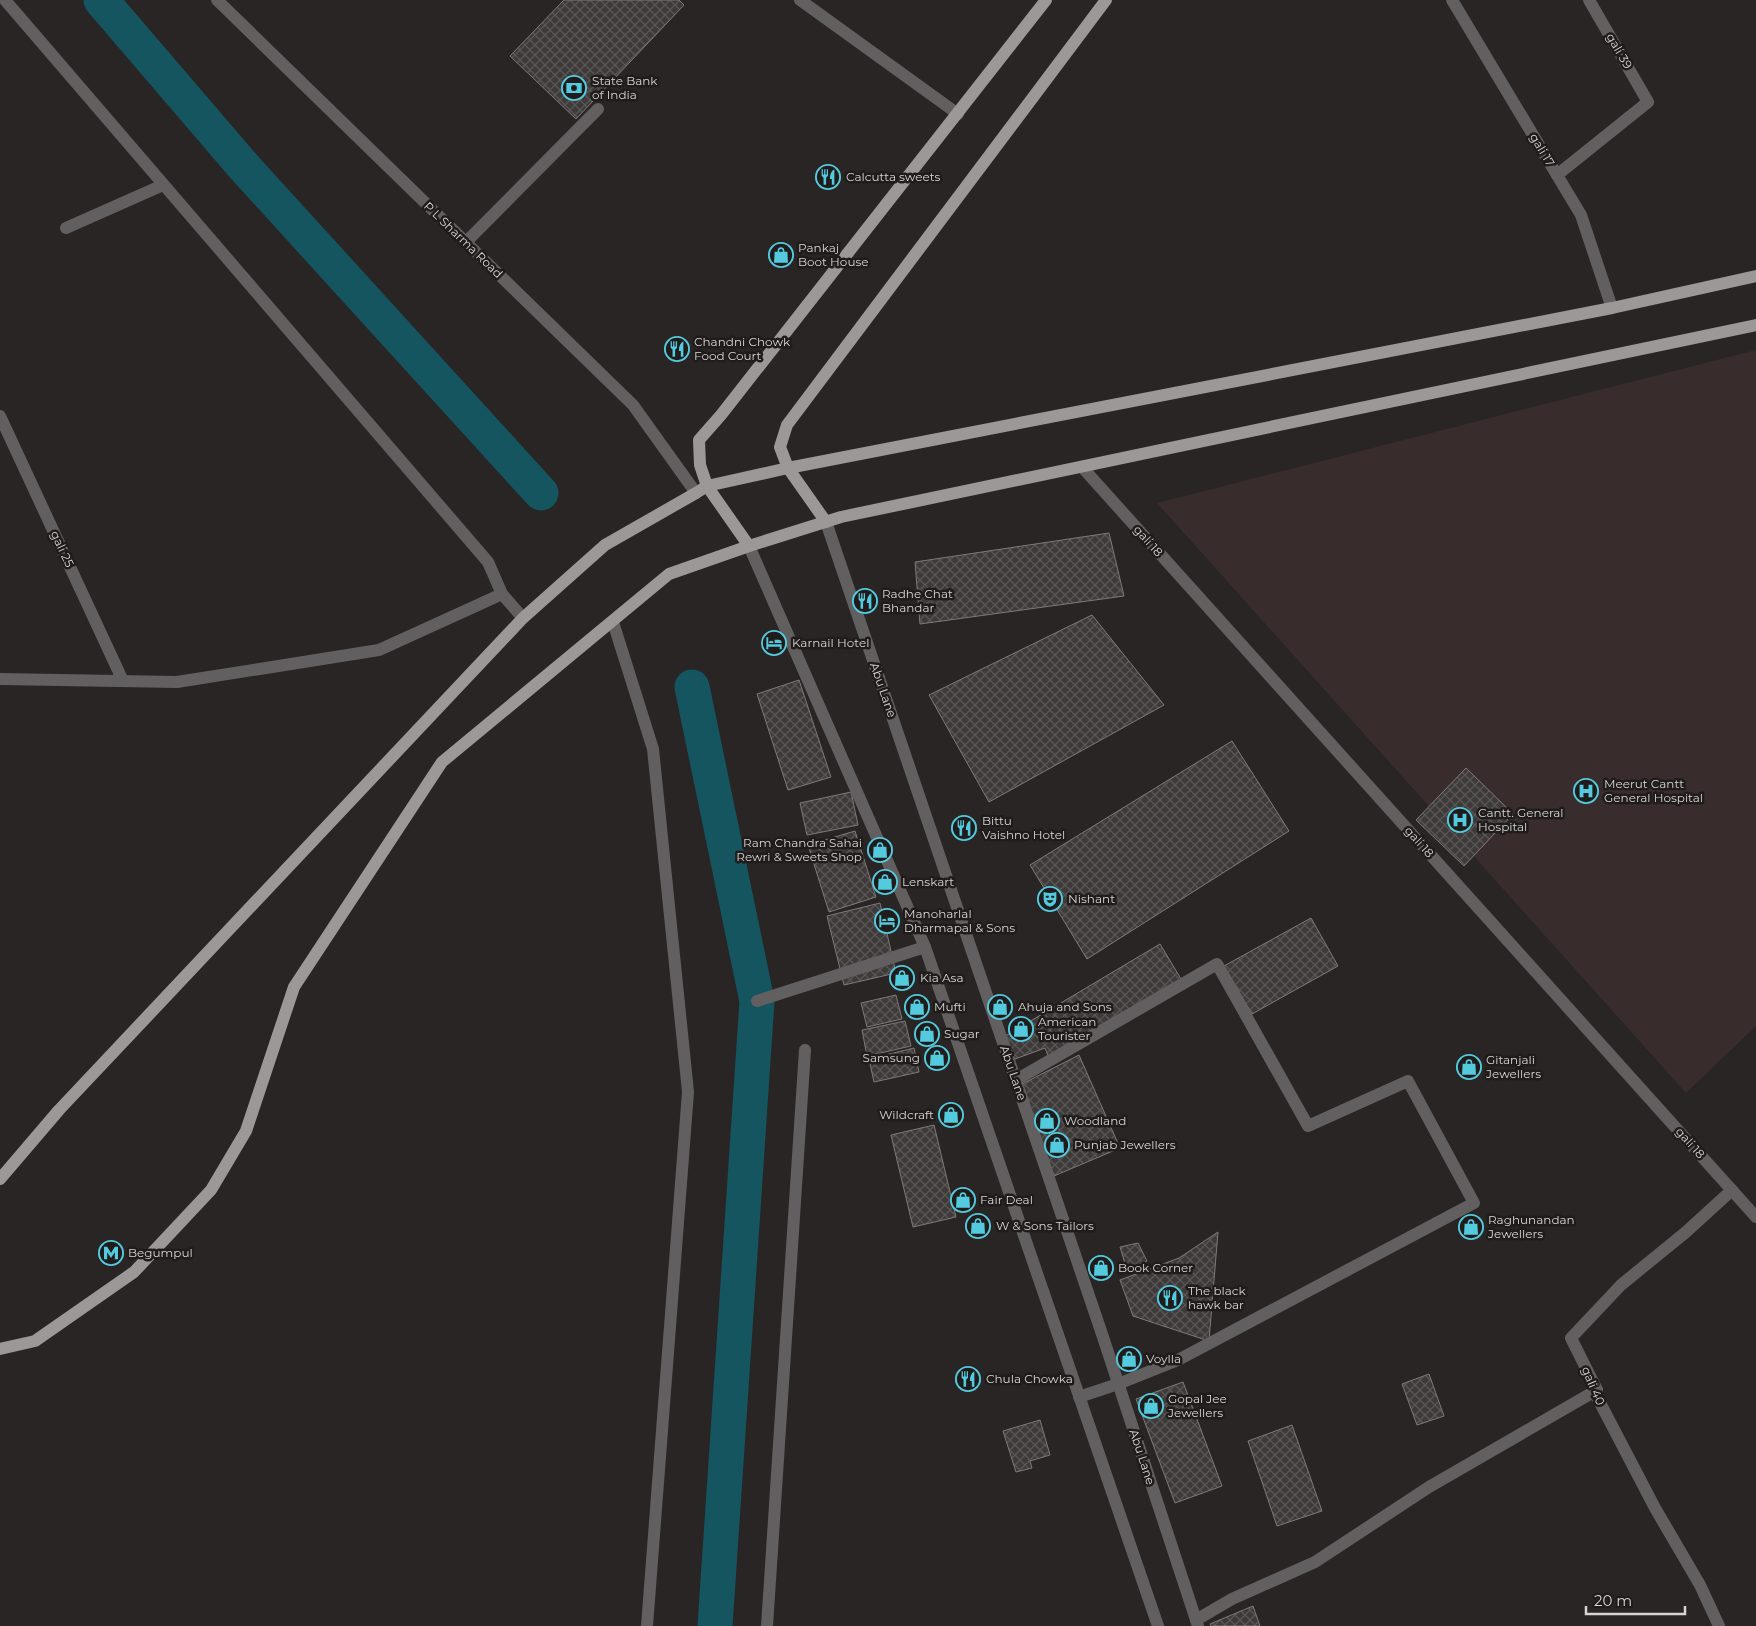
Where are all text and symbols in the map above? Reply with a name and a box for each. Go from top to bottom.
street label: gali 39 [1603,30,1636,71]
place label: State Bank of India [592,73,658,102]
bank icon: State Bank of India [561,75,587,101]
street label: gali 17 [1527,130,1558,169]
restaurant icon: Calcutta sweets [815,164,841,190]
place label: Calcutta sweets [846,169,941,184]
street label: P L Sharma Road [421,198,506,281]
place label: Pankaj Boot House [798,240,869,269]
shop icon: Pankaj Boot House [768,242,794,268]
place label: Chandni Chowk Food Court [694,334,791,363]
restaurant icon: Chandni Chowk Food Court [664,336,690,362]
street label: gali 18 [1130,522,1167,560]
street label: gali 25 [48,528,77,570]
place label: Radhe Chat Bhandar [882,586,953,615]
restaurant icon: Radhe Chat Bhandar [852,588,878,614]
hotel icon: Karnail Hotel [761,630,787,656]
place label: Karnail Hotel [792,635,869,650]
street label: Abu Lane [867,660,900,719]
place label: Meerut Cantt General Hospital [1604,776,1703,805]
hospital icon: Meerut Cantt General Hospital [1573,778,1599,804]
place label: Cantt. General Hospital [1478,805,1564,834]
hospital icon: Cantt. General Hospital [1447,807,1473,833]
place label: Bittu Vaishno Hotel [982,813,1065,842]
restaurant icon: Bittu Vaishno Hotel [951,815,977,841]
street label: gali 18 [1401,823,1438,861]
place label: Ram Chandra Sahai Rewri & Sweets Shop [736,835,862,864]
shop icon: Ram Chandra Sahai Rewri & Sweets Shop [867,837,893,863]
shop icon: Lenskart [872,869,898,895]
place label: Lenskart [902,874,954,889]
theatre icon: Nishant [1037,886,1063,912]
place label: Nishant [1068,891,1115,906]
place label: Manoharlal Dharmapal & Sons [904,906,1015,935]
hotel icon: Manoharlal Dharmapal & Sons [874,908,900,934]
shop icon: Kia Asa [889,965,915,991]
place label: Kia Asa [920,970,963,985]
shop icon: Mufti [904,994,930,1020]
shop icon: Ahuja and Sons [987,994,1013,1020]
place label: Mufti [934,999,966,1014]
place label: Ahuja and Sons [1018,999,1112,1014]
place label: American Tourister [1038,1014,1096,1043]
shop icon: American Tourister [1008,1016,1034,1042]
shop icon: Sugar [914,1021,940,1047]
place label: Sugar [944,1026,980,1041]
street label: Abu Lane [997,1043,1030,1102]
shop icon: Samsung [924,1045,950,1071]
place label: Samsung [863,1050,920,1065]
place label: Gitanjali Jewellers [1485,1052,1541,1081]
shop icon: Gitanjali Jewellers [1456,1054,1482,1080]
shop icon: Wildcraft [938,1102,964,1128]
place label: Wildcraft [879,1107,934,1122]
shop icon: Woodland [1034,1108,1060,1134]
place label: Woodland [1064,1113,1126,1128]
street label: gali 18 [1672,1124,1709,1162]
shop icon: Punjab Jewellers [1044,1132,1070,1158]
place label: Punjab Jewellers [1074,1137,1176,1152]
shop icon: Fair Deal [950,1187,976,1213]
place label: Fair Deal [980,1192,1033,1207]
place label: Raghunandan Jewellers [1487,1212,1575,1241]
shop icon: W & Sons Tailors [965,1213,991,1239]
shop icon: Raghunandan Jewellers [1458,1214,1484,1240]
place label: W & Sons Tailors [996,1218,1094,1233]
metro station icon: Begumpul [98,1240,124,1266]
place label: Begumpul [128,1245,193,1260]
shop icon: Book Corner [1088,1255,1114,1281]
place label: Book Corner [1118,1260,1193,1275]
place label: The black hawk bar [1188,1283,1246,1312]
restaurant icon: The black hawk bar [1157,1285,1183,1311]
shop icon: Voylla [1116,1346,1142,1372]
place label: Voylla [1146,1351,1181,1366]
street label: gali 40 [1579,1364,1608,1408]
restaurant icon: Chula Chowka [955,1366,981,1392]
place label: Chula Chowka [986,1371,1073,1386]
place label: Gopal Jee Jewellers [1167,1391,1227,1420]
shop icon: Gopal Jee Jewellers [1138,1393,1164,1419]
street label: Abu Lane [1126,1427,1158,1486]
scale bar [1586,1584,1685,1616]
text: 20 m [1594,1591,1632,1610]

